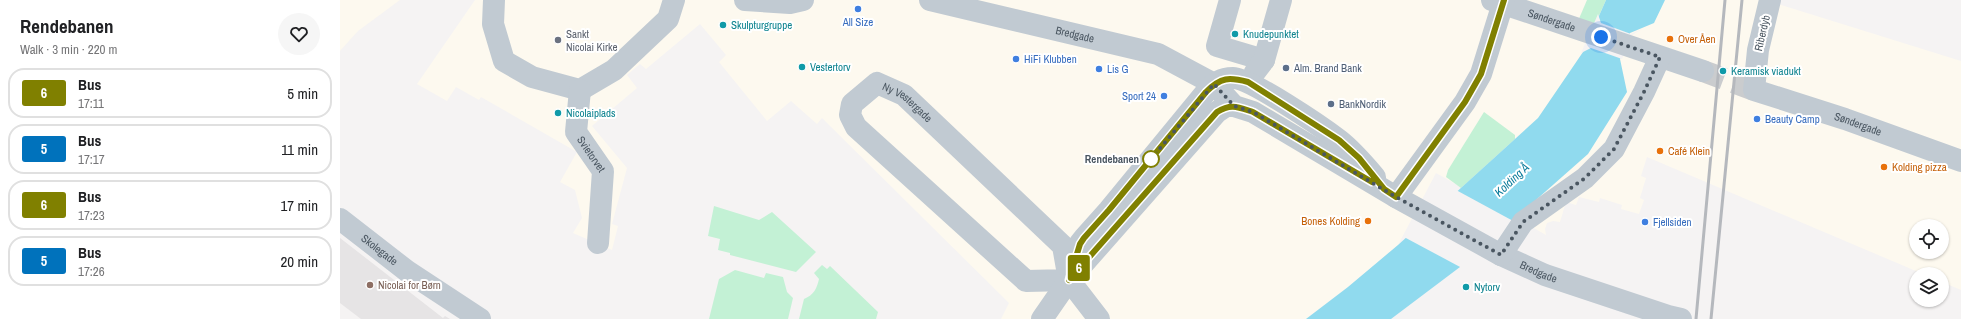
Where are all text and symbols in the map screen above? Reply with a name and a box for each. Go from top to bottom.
marker: All Size [853,4,863,14]
street label: Søndergade [1526,6,1577,35]
text: Rendebanen [20,13,114,39]
button: heart [278,13,320,55]
street label: Riberdyb [1751,14,1773,52]
place label: All Size [842,15,873,29]
place label: Skulpturgruppe [731,18,792,32]
marker: Skulpturgruppe [718,20,728,30]
street label: Bredgade [1054,23,1096,46]
place label: Sankt Nicolai Kirke [566,27,618,54]
place label: Knudepunktet [1243,27,1299,41]
your location [1591,27,1611,47]
marker: Knudepunktet [1230,29,1240,39]
place label: Over Åen [1678,32,1716,46]
marker: Over Åen [1665,34,1675,44]
marker: Sankt Nicolai Kirke [553,35,563,45]
text: Walk · 3 min · 220 m [20,41,117,58]
place label: HiFi Klubben [1024,52,1077,66]
marker: HiFi Klubben [1011,54,1021,64]
place label: Vestertorv [810,60,851,74]
place label: Alm. Brand Bank [1293,61,1362,75]
marker: Vestertorv [797,62,807,72]
place label: Lis G [1107,62,1129,76]
marker: Alm. Brand Bank [1281,63,1291,73]
marker: Lis G [1094,64,1104,74]
place label: Keramisk viadukt [1731,64,1801,78]
marker: Keramisk viadukt [1718,66,1728,76]
text: Bus [78,74,101,95]
street label: Ny Vestergade [880,79,935,125]
text: 5 min [287,83,318,104]
text: 6 [41,84,47,102]
place label: Sport 24 [1122,89,1156,103]
marker: Sport 24 [1159,91,1169,101]
text: 17:11 [78,95,104,112]
place label: BankNordik [1339,97,1387,111]
marker: BankNordik [1326,99,1336,109]
place label: Nicolaiplads [566,106,616,120]
marker: Nicolaiplads [553,108,563,118]
street label: Søndergade [1833,109,1884,139]
place label: Beauty Camp [1765,112,1820,126]
marker: Beauty Camp [1752,114,1762,124]
text: Bus [78,130,101,151]
street label: Svietorvet [574,133,609,175]
text: 11 min [281,139,318,160]
text: 5 [41,140,47,158]
place label: Café Klein [1668,144,1710,158]
marker: Café Klein [1655,146,1665,156]
marker: Rendebanen [1142,150,1160,168]
text: 17:17 [78,151,105,168]
place label: Rendebanen [1085,152,1139,166]
water label: Kolding Å [1491,160,1533,200]
place label: Kolding pizza [1892,160,1947,174]
marker: Kolding pizza [1879,162,1889,172]
text: Bus [78,186,101,207]
text: 17 min [280,195,318,216]
text: 6 [41,196,47,214]
text: 17:23 [78,207,105,224]
place label: Bones Kolding [1301,214,1360,228]
place label: Fjellsiden [1653,215,1692,229]
marker: Bones Kolding [1363,216,1373,226]
marker: Fjellsiden [1640,217,1650,227]
map controls [1909,219,1949,307]
button: locate [1909,219,1949,259]
street label: Skolegade [358,231,401,268]
text: Bus [78,242,101,263]
text: 20 min [280,251,318,272]
text: 5 [41,252,47,270]
line badge: 6 [1066,255,1092,281]
street label: Bredgade [1518,258,1559,286]
text: 6 [1076,259,1082,277]
text: 17:26 [78,263,105,280]
button: layers [1909,267,1949,307]
place label: Nicolai for Børn [378,278,441,292]
marker: Nicolai for Børn [365,280,375,290]
place label: Nytorv [1474,280,1501,294]
marker: Nytorv [1461,282,1471,292]

